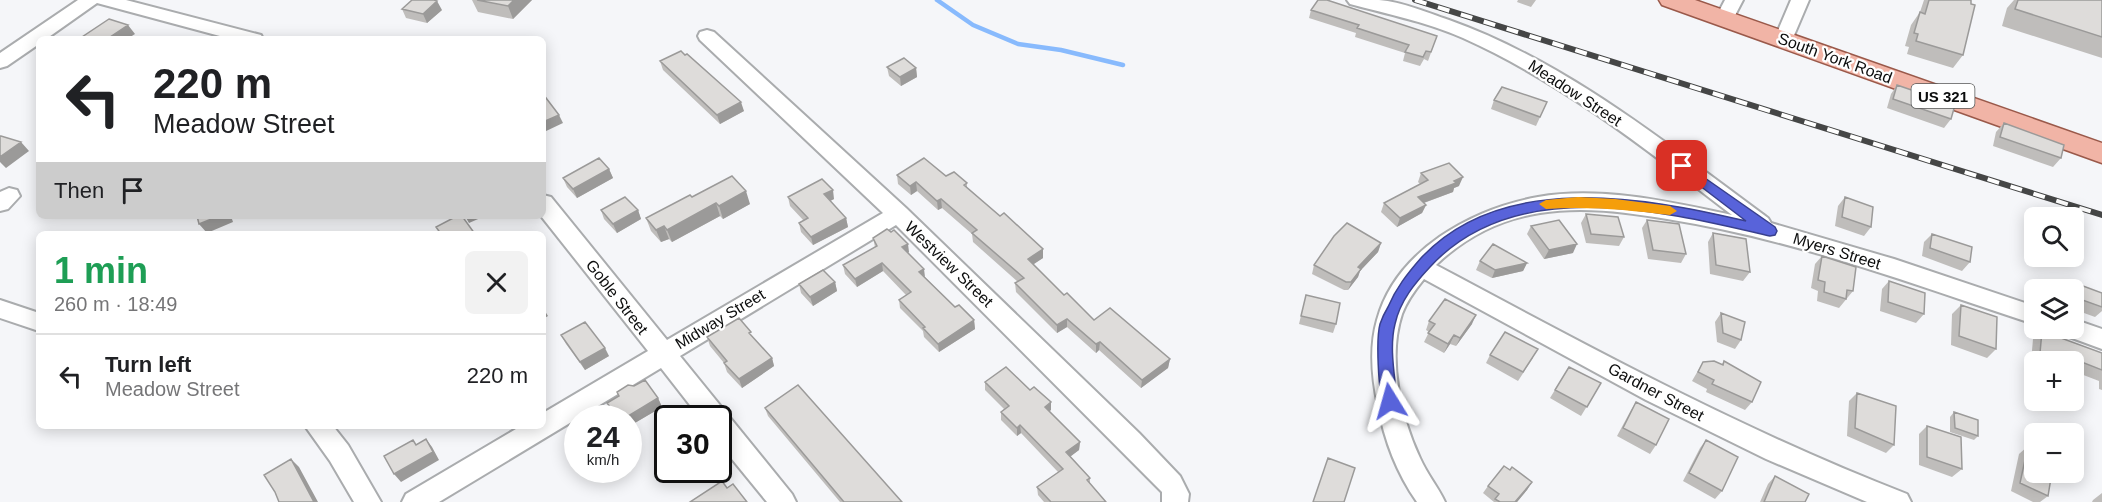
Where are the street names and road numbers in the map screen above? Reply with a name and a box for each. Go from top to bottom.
street label: South York Road [1776,29,1894,87]
street label: Meadow Street [1525,57,1625,130]
road number: US 321 [1912,84,1974,108]
street label: Westview Street [902,218,997,311]
street label: Myers Street [1791,230,1883,273]
street label: Goble Street [583,256,652,338]
street label: Midway Street [672,285,768,352]
street label: Gardner Street [1605,360,1707,425]

